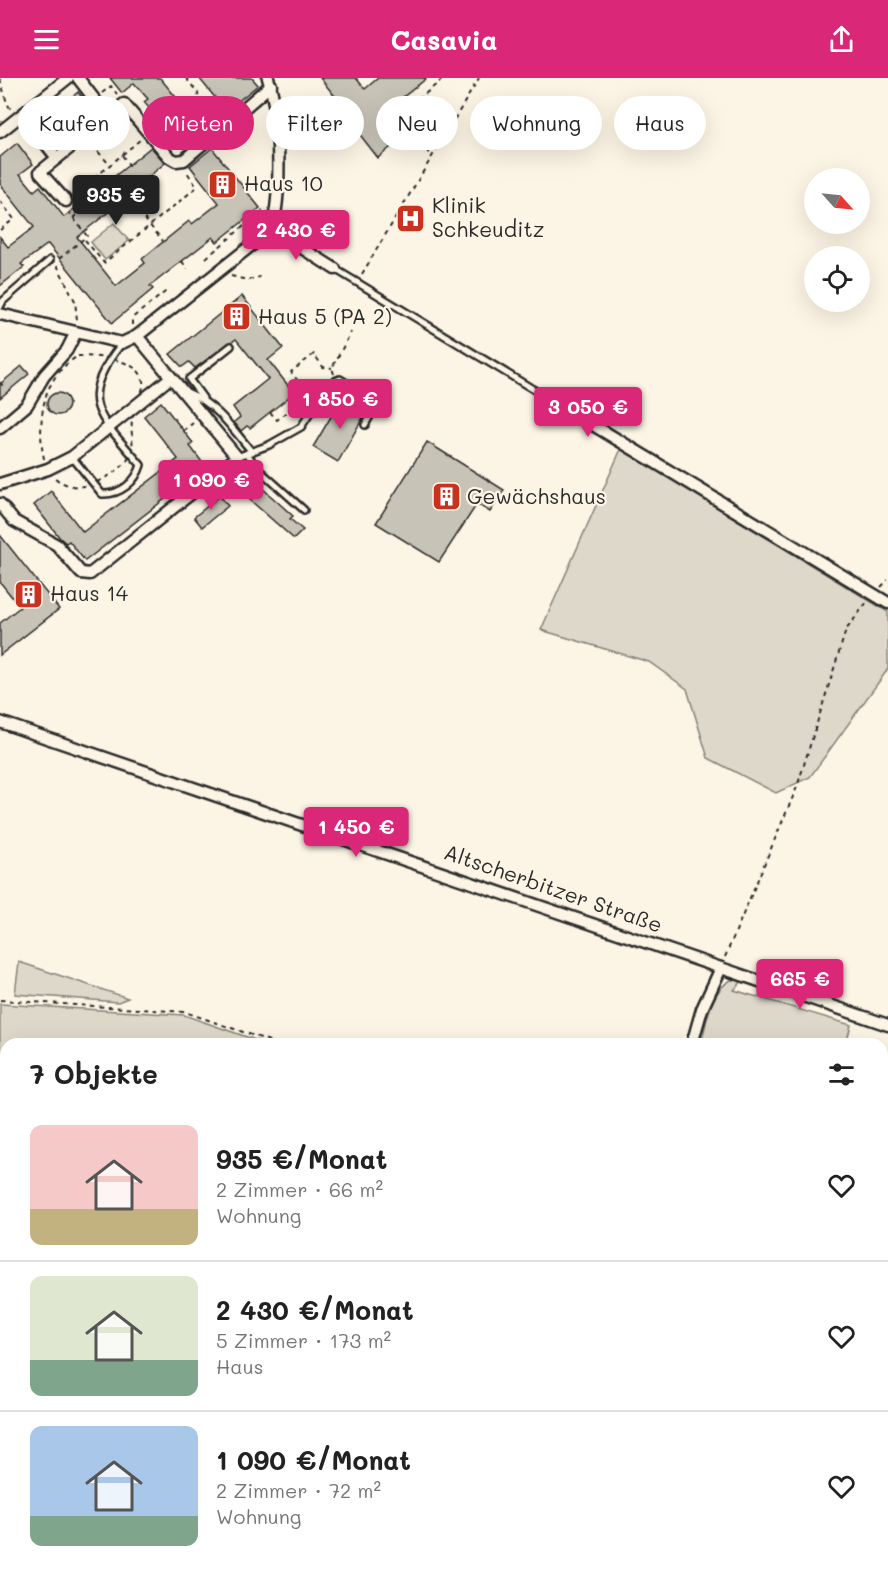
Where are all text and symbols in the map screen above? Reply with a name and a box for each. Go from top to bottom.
text: Casavia [390,22,498,57]
icon: menu [30,23,63,56]
icon: share [825,23,858,56]
chip: Kaufen [18,96,130,150]
chip: Mieten [142,96,254,150]
chip: Filter [266,96,364,150]
chip: Neu [376,96,458,150]
chip: Wohnung [470,96,602,150]
chip: Haus [614,96,706,150]
building icon: Haus 10 [207,168,239,200]
north arrow [804,168,870,234]
map controls [804,168,870,312]
place label: Haus 10 [244,169,323,196]
pin: 935 € [74,175,158,226]
text: 935 € [86,181,146,207]
place label: Klinik Schkeuditz [432,191,544,242]
hospital icon: Klinik Schkeuditz [395,202,427,234]
pin: 2 430 € [241,210,351,261]
text: 2 430 € [256,216,336,242]
button: locate [804,246,870,312]
building icon: Haus 5 (PA 2) [221,301,253,333]
place label: Haus 5 (PA 2) [258,302,392,329]
pin: 1 850 € [285,379,395,430]
text: 1 850 € [302,385,378,411]
pin: 3 050 € [533,387,643,438]
text: 3 050 € [548,393,628,419]
pin: 1 090 € [156,460,266,511]
text: 1 090 € [172,466,250,492]
building icon: Gewächshaus [430,481,462,513]
place label: Gewächshaus [467,482,606,509]
building icon: Haus 14 [13,578,45,610]
place label: Haus 14 [50,579,129,606]
pin: 1 450 € [301,807,411,858]
text: 1 450 € [318,813,394,839]
street label: Altscherbitzer Straße [441,838,666,938]
pin: 665 € [758,959,842,1010]
text: 665 € [770,965,830,991]
text: 7 Objekte [30,1057,158,1091]
icon: filters [825,1058,858,1091]
text: 935 €/Monat [216,1142,387,1176]
icon: home [78,1149,150,1221]
icon: heart [825,1169,858,1202]
text: 2 Zimmer · 66 m² [216,1176,383,1202]
text: Wohnung [216,1202,301,1228]
text: 2 430 €/Monat [216,1293,414,1327]
icon: home [78,1300,150,1372]
icon: heart [825,1320,858,1353]
text: 5 Zimmer · 173 m² [216,1327,391,1353]
text: Haus [216,1353,263,1379]
text: 1 090 €/Monat [216,1443,411,1477]
icon: home [78,1450,150,1522]
icon: heart [825,1470,858,1503]
text: 2 Zimmer · 72 m² [216,1477,381,1503]
text: Wohnung [216,1503,301,1529]

